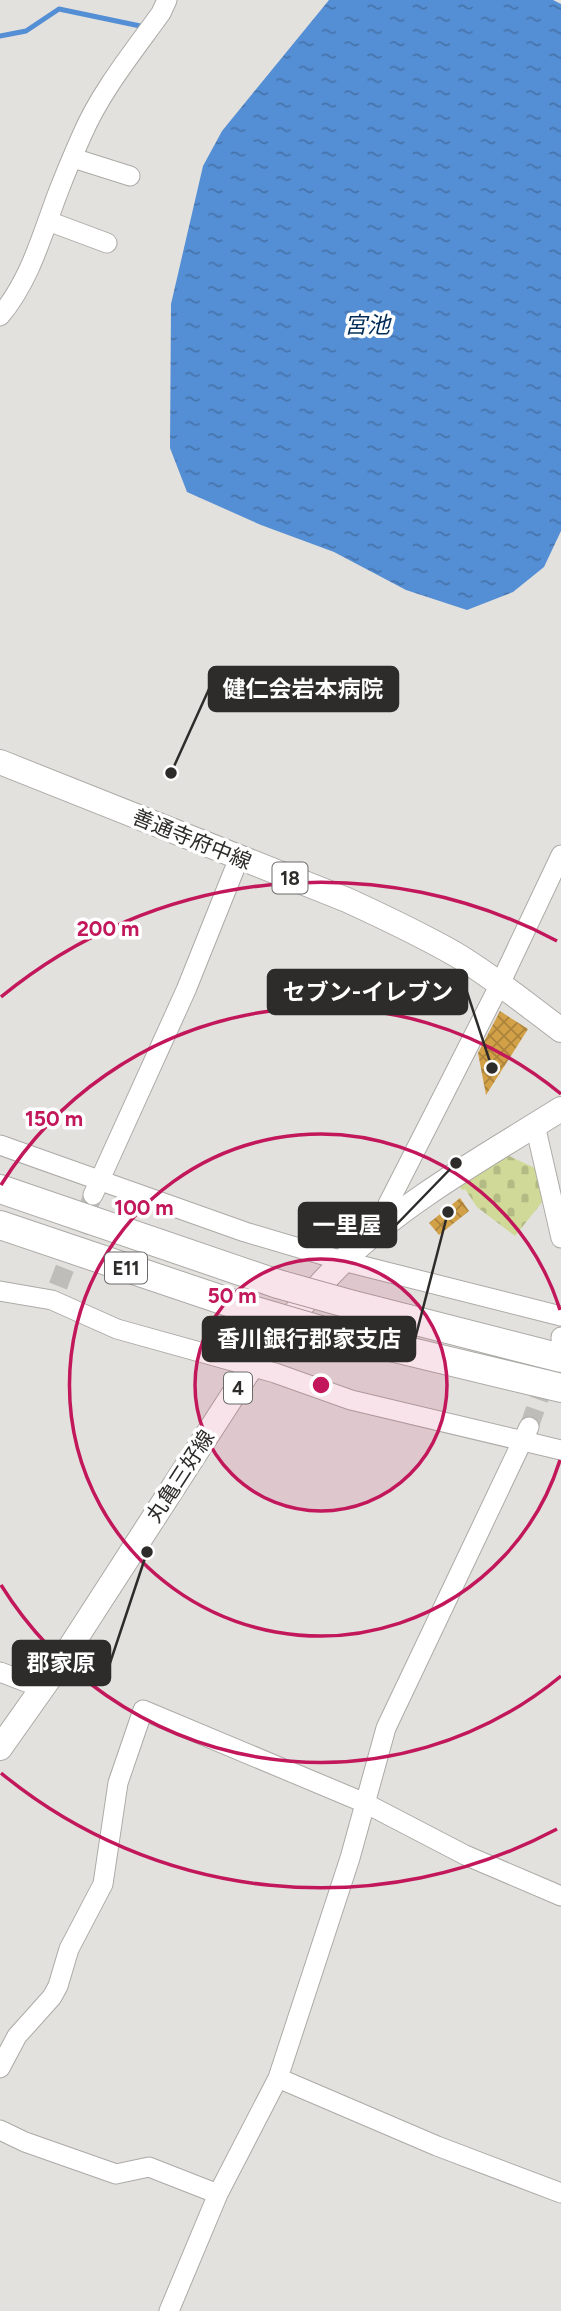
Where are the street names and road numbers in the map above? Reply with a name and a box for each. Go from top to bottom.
street label: 善通寺府中線 [129,804,255,874]
road number: 18 [272,862,308,894]
road number: E11 [105,1252,147,1284]
road number: 4 [224,1372,252,1404]
street label: 丸亀三好線 [141,1425,219,1527]

